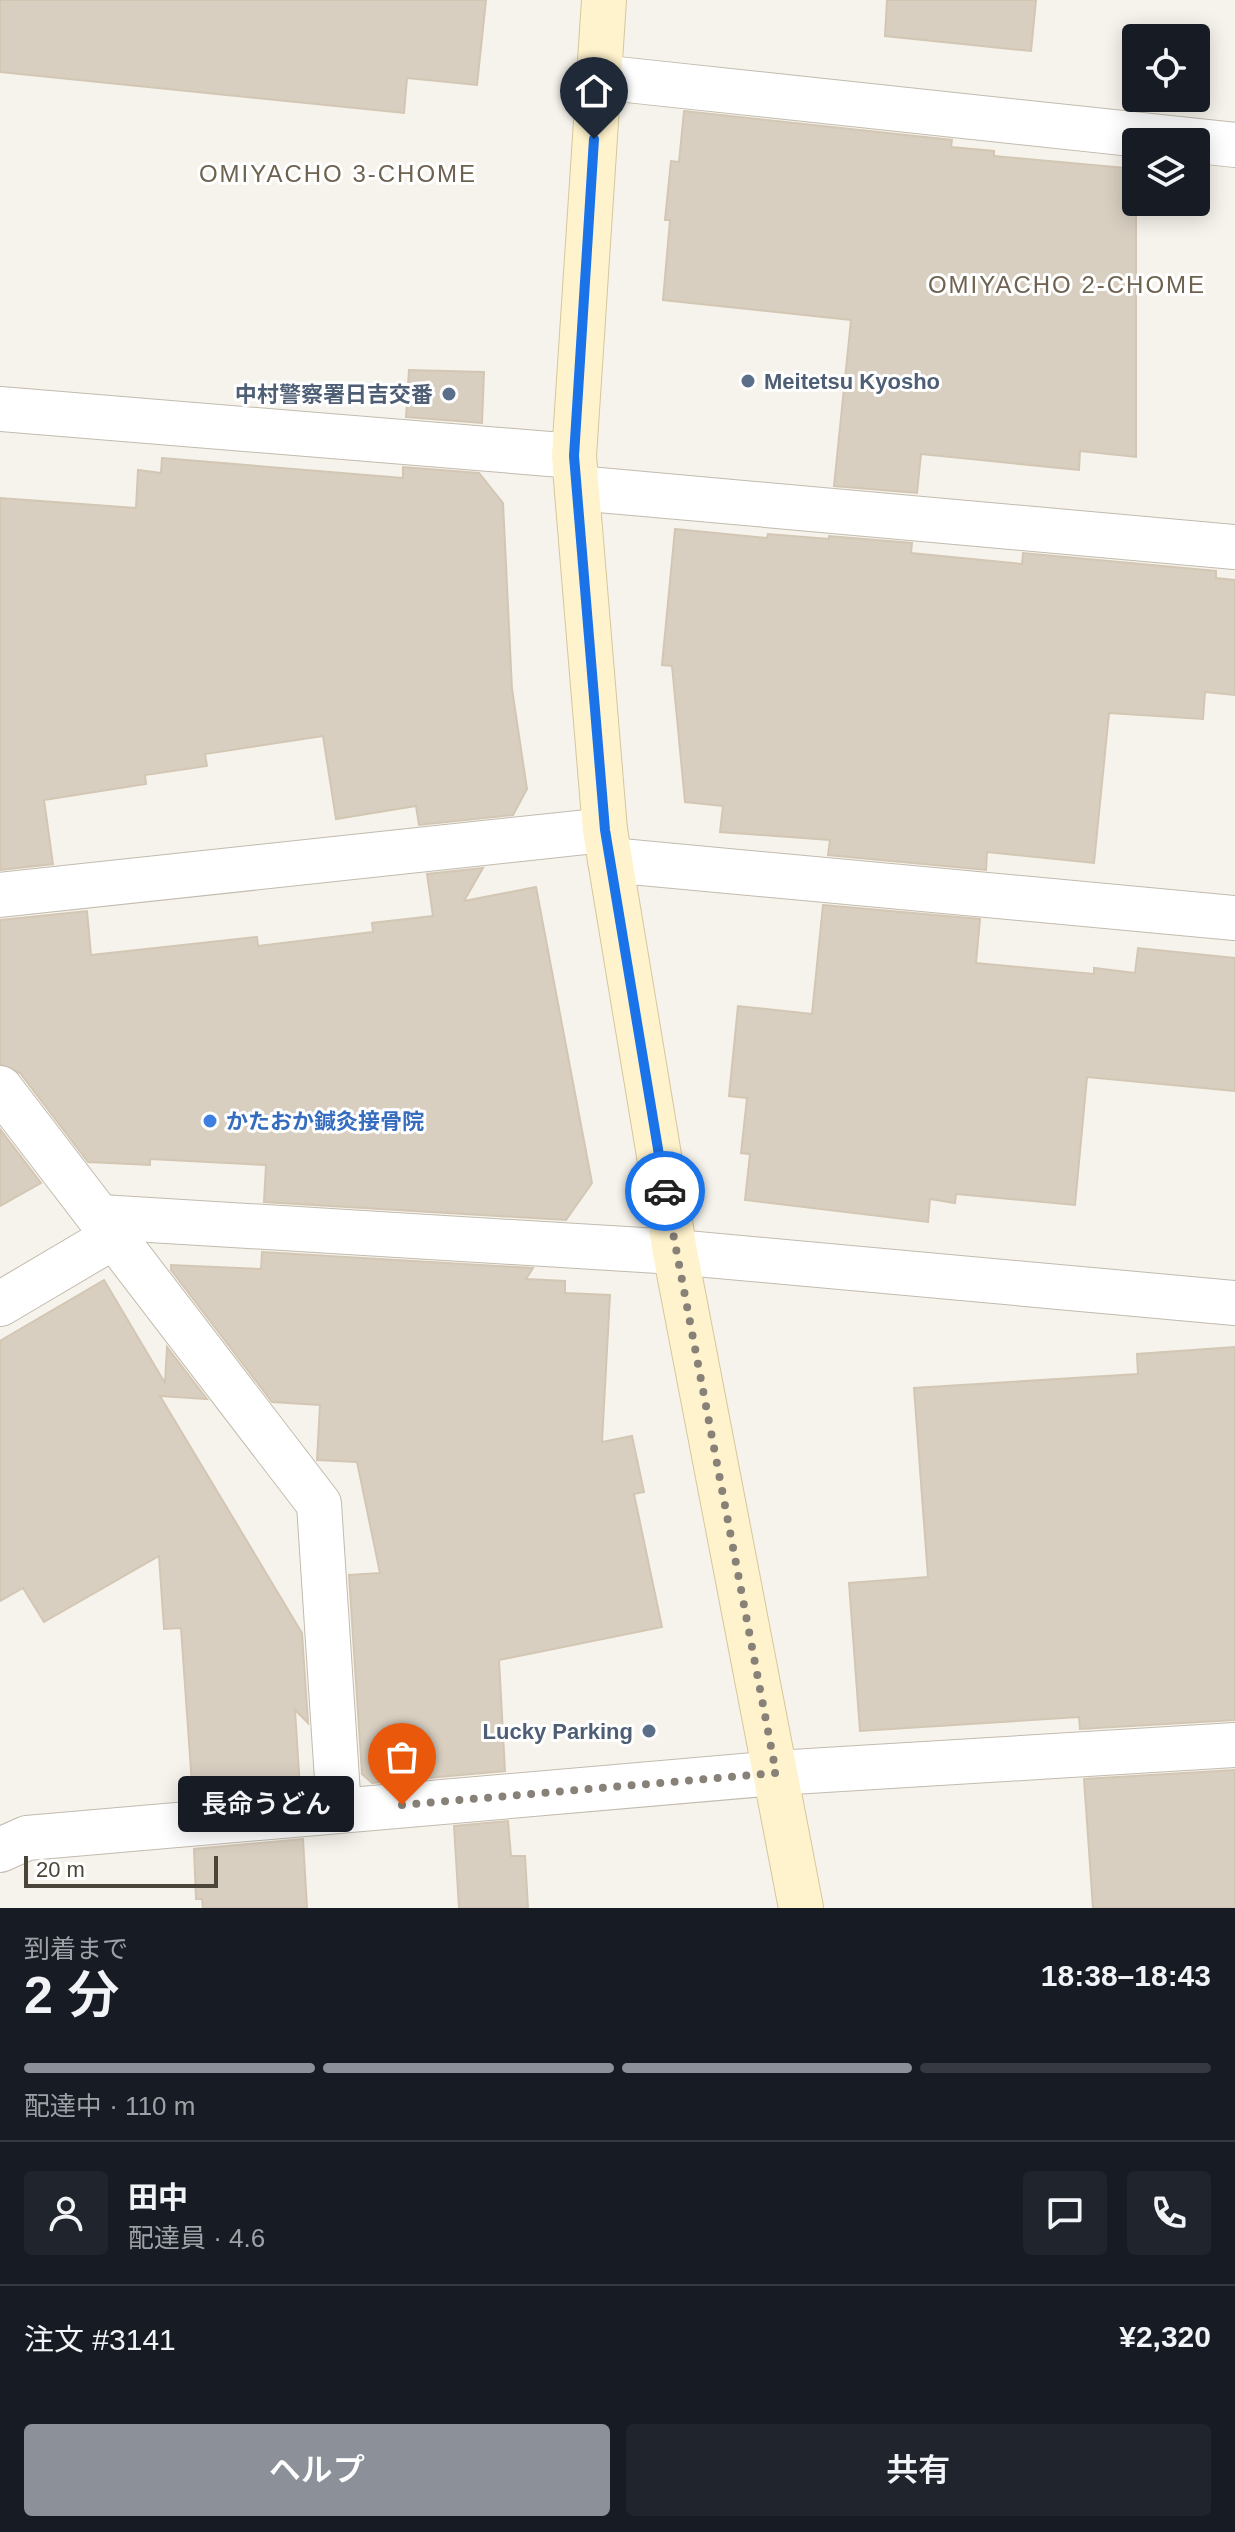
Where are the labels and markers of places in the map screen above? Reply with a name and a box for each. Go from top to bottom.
pin [560,57,628,139]
place label: Meitetsu Kyosho [764,369,940,394]
marker: Meitetsu Kyosho [739,372,757,390]
place label: 中村警察署日吉交番 [235,382,433,407]
marker: 中村警察署日吉交番 [440,385,458,403]
place label: かたおか鍼灸接骨院 [226,1109,424,1134]
marker: かたおか鍼灸接骨院 [201,1112,219,1130]
place label: Lucky Parking [483,1719,633,1744]
marker: Lucky Parking [640,1722,658,1740]
pin [368,1723,436,1805]
callout: 長命うどん [178,1777,354,1833]

